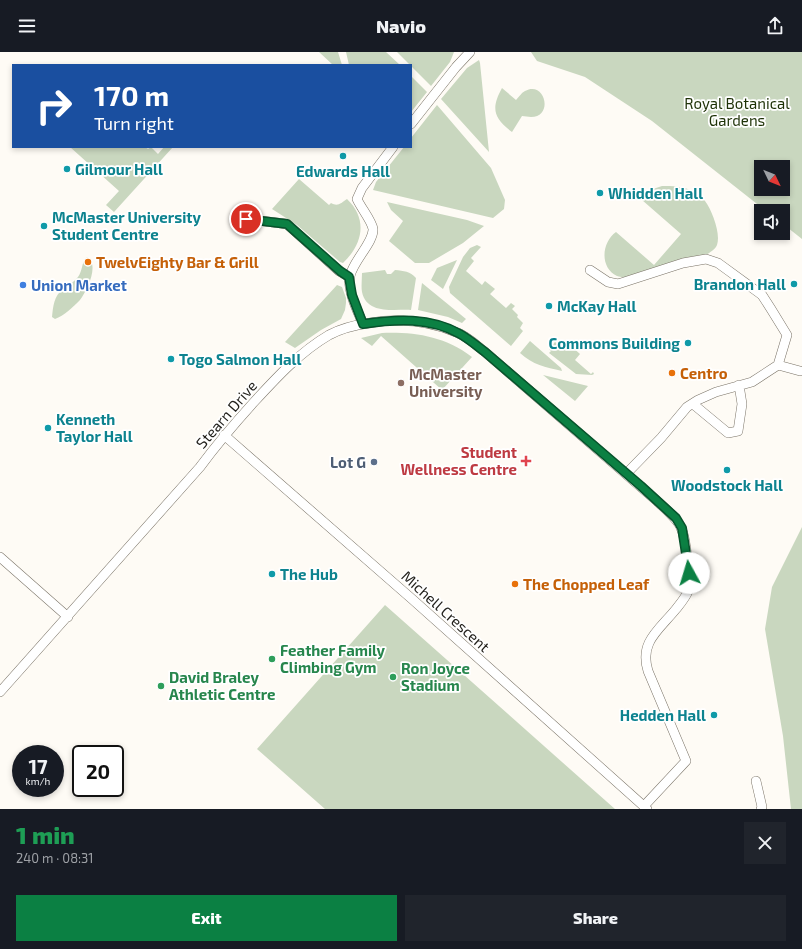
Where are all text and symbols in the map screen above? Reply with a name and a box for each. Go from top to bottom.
icon: menu [16,15,38,37]
text: Navio [376,15,426,37]
icon: share [764,15,786,37]
text: 170 m [94,78,169,112]
icon: right [28,80,80,132]
park label: Royal Botanical Gardens [684,94,790,129]
text: Turn right [94,112,174,134]
marker: Edwards Hall [338,151,348,161]
place label: Gilmour Hall [75,160,163,178]
north arrow [754,160,790,196]
map controls [754,160,790,240]
place label: Edwards Hall [296,162,390,180]
marker: Gilmour Hall [62,164,72,174]
place label: Whidden Hall [608,184,703,202]
marker: Whidden Hall [595,188,605,198]
pin [229,202,263,236]
button: sound [754,204,790,240]
place label: McMaster University Student Centre [52,208,201,243]
icon: arrive [235,208,257,230]
marker: McMaster University Student Centre [39,221,49,231]
place label: TwelvEighty Bar & Grill [96,253,259,272]
marker: TwelvEighty Bar & Grill [83,257,93,267]
place label: Brandon Hall [694,275,786,293]
place label: Union Market [31,276,127,294]
marker: Brandon Hall [789,279,799,289]
marker: Union Market [18,280,28,290]
place label: McKay Hall [557,297,637,316]
marker: McKay Hall [544,301,554,311]
place label: Commons Building [548,334,680,352]
marker: Commons Building [683,338,693,348]
place label: Togo Salmon Hall [179,350,302,368]
marker: Togo Salmon Hall [166,354,176,364]
place label: Centro [680,364,728,382]
place label: McMaster University [409,365,483,401]
marker: Centro [667,368,677,378]
street label: Stearn Drive [192,376,260,452]
marker: McMaster University [396,378,406,388]
place label: Kenneth Taylor Hall [56,410,133,446]
marker: Kenneth Taylor Hall [43,423,53,433]
place label: Student Wellness Centre [400,443,517,478]
place label: Lot G [330,453,366,471]
marker: Student Wellness Centre [520,455,532,467]
marker: Lot G [369,457,379,467]
marker: Woodstock Hall [722,465,732,475]
place label: Woodstock Hall [671,476,783,494]
position arrow [668,552,710,594]
place label: The Hub [280,565,338,583]
street label: Michell Crescent [398,567,494,656]
marker: The Hub [267,569,277,579]
place label: The Chopped Leaf [523,575,650,593]
marker: The Chopped Leaf [510,579,520,589]
place label: Feather Family Climbing Gym [280,641,386,677]
marker: Feather Family Climbing Gym [267,654,277,664]
place label: Ron Joyce Stadium [401,659,470,694]
place label: David Braley Athletic Centre [169,668,276,703]
marker: Ron Joyce Stadium [388,672,398,682]
marker: David Braley Athletic Centre [156,681,166,691]
place label: Hedden Hall [620,706,706,724]
marker: Hedden Hall [709,710,719,720]
speed limit sign: 20 [72,745,124,797]
text: 17 [28,754,48,778]
text: km/h [26,775,50,787]
text: 1 min [16,820,75,849]
button: close [744,822,786,864]
text: 240 m · 08:31 [16,850,94,866]
button: Exit [16,895,397,941]
button: Share [405,895,786,941]

